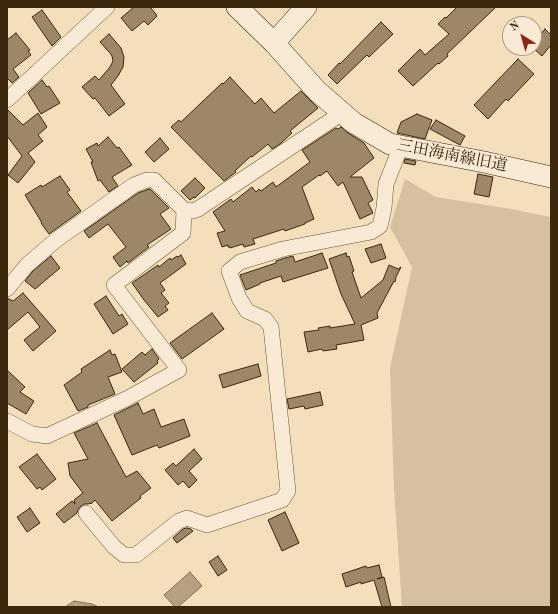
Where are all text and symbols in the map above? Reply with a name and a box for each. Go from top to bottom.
north arrow [502,16,542,56]
text: N [508,20,522,34]
street label: 三田海南線旧道 [395,136,509,176]

